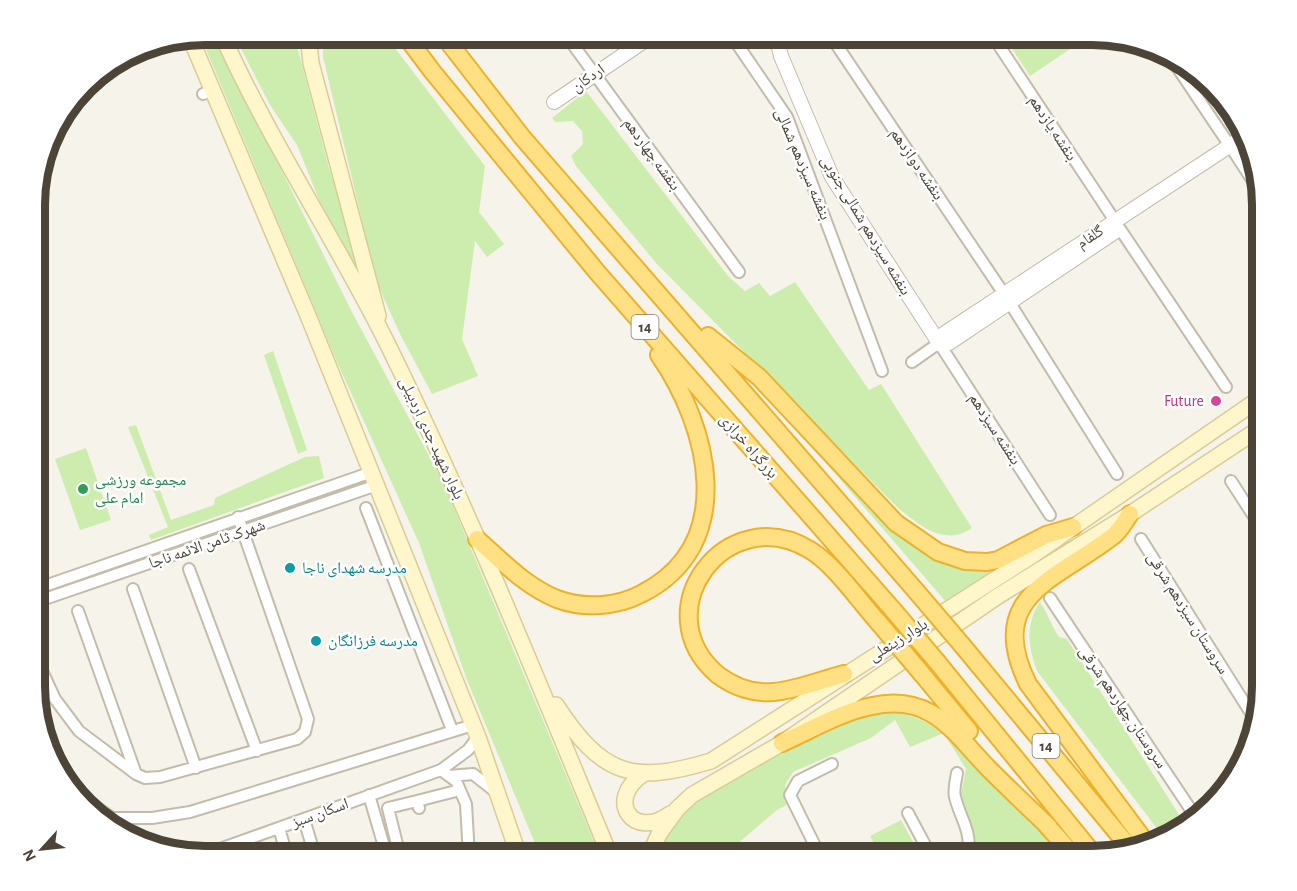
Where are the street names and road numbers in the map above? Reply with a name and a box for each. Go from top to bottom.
street label: اردکان [568,61,609,97]
street label: بنفشه یازدهم [1024,92,1080,165]
street label: بنفشه سیزدهم شمالی [770,106,834,223]
street label: بنفشه چهاردهم [619,115,684,194]
street label: بنفشه دوازدهم [885,125,947,204]
street label: بنفشه سیزدهم شمالی جنوبی [816,152,914,299]
street label: گلفام [1074,222,1108,253]
road number: 14 [632,315,658,339]
street label: بلوار شهید جدی اردبیلی [395,374,467,503]
street label: بنفشه سیزدهم [964,390,1024,469]
street label: بزرگراه خرازی [715,411,781,483]
street label: شهرک ثامن الائمه ناجا [147,517,268,573]
street label: سروستان سیزدهم شرقی [1142,549,1232,678]
street label: بلوار زینعلی [866,616,931,666]
street label: سروستان چهاردهم شرقی [1074,643,1170,772]
road number: 14 [1032,734,1060,758]
street label: اسکان سبز [288,795,351,833]

